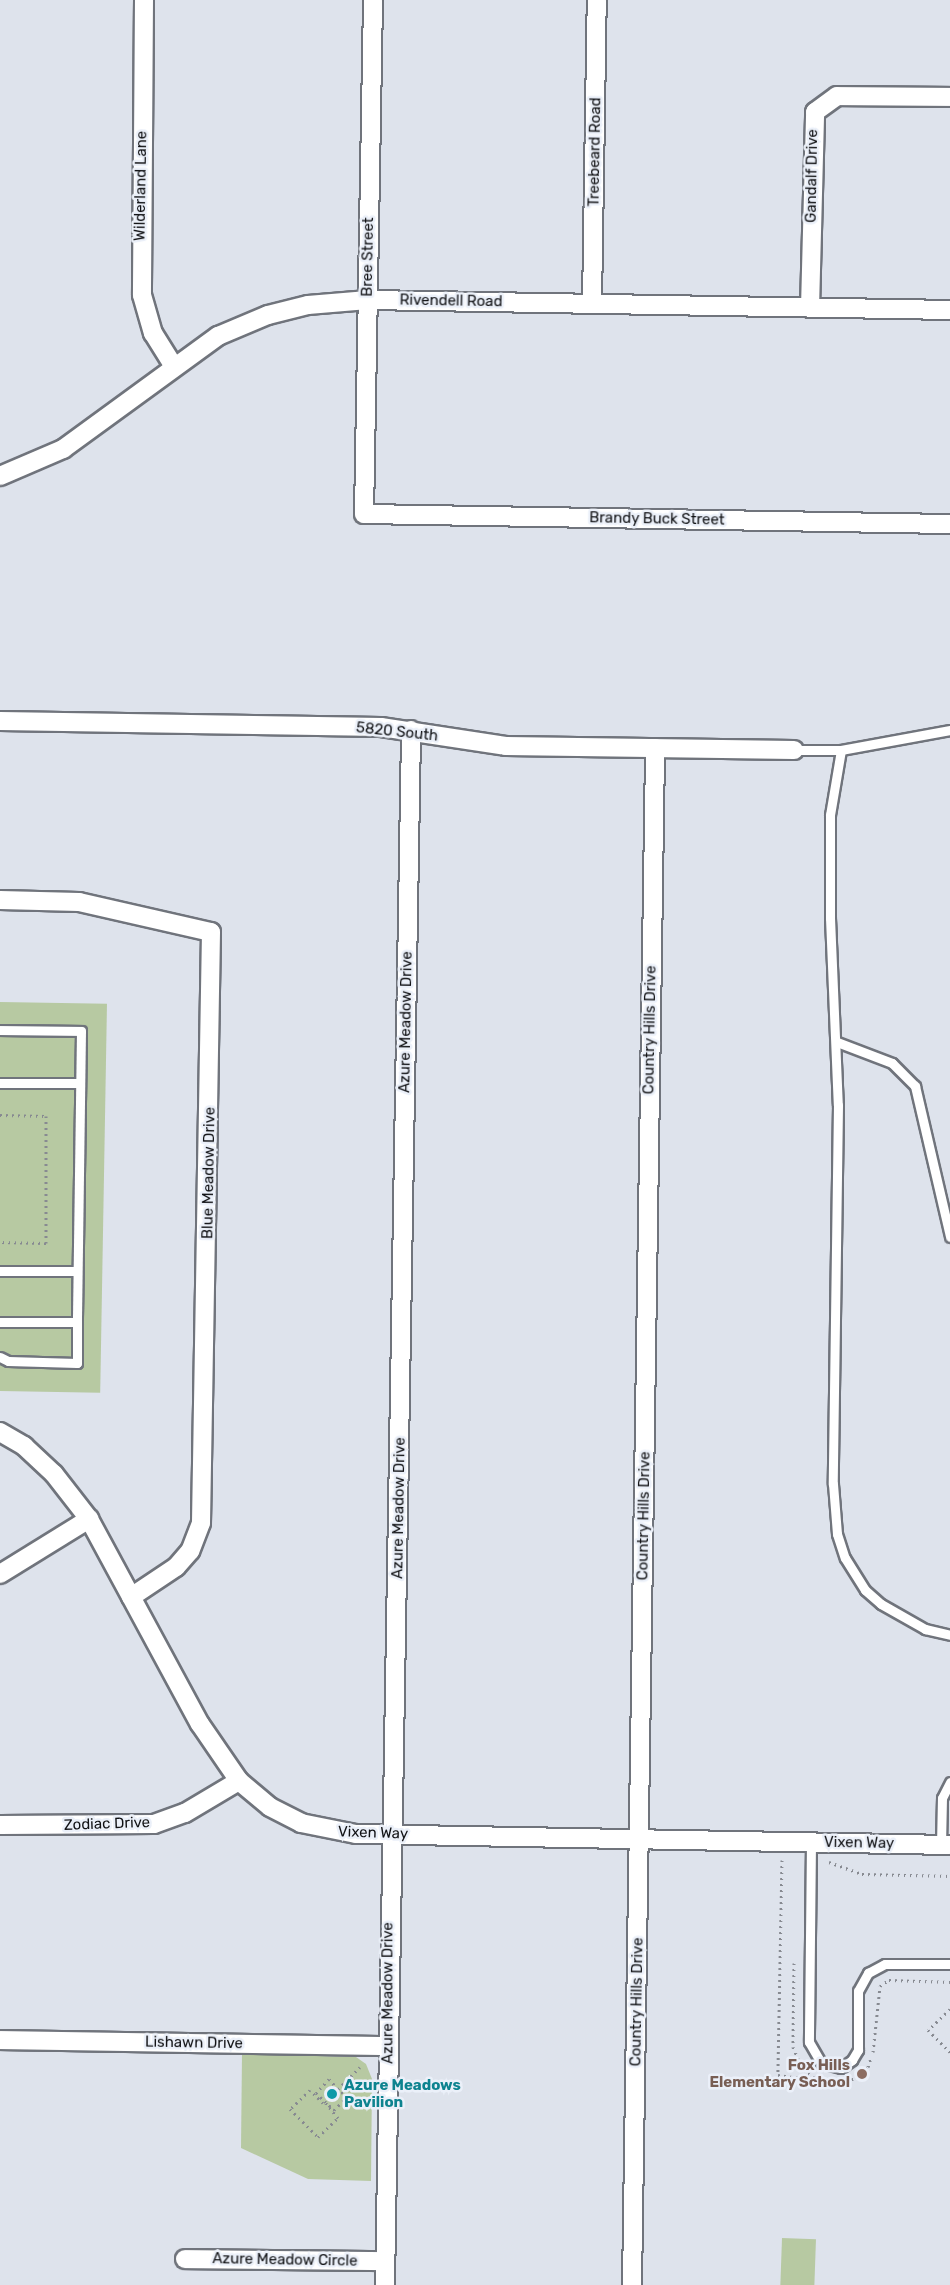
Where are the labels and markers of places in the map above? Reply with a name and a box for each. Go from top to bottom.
place label: Fox Hills Elementary School [709,2056,850,2091]
marker: Fox Hills Elementary School [855,2067,869,2081]
place label: Azure Meadows Pavilion [344,2076,461,2111]
marker: Azure Meadows Pavilion [325,2087,339,2101]

